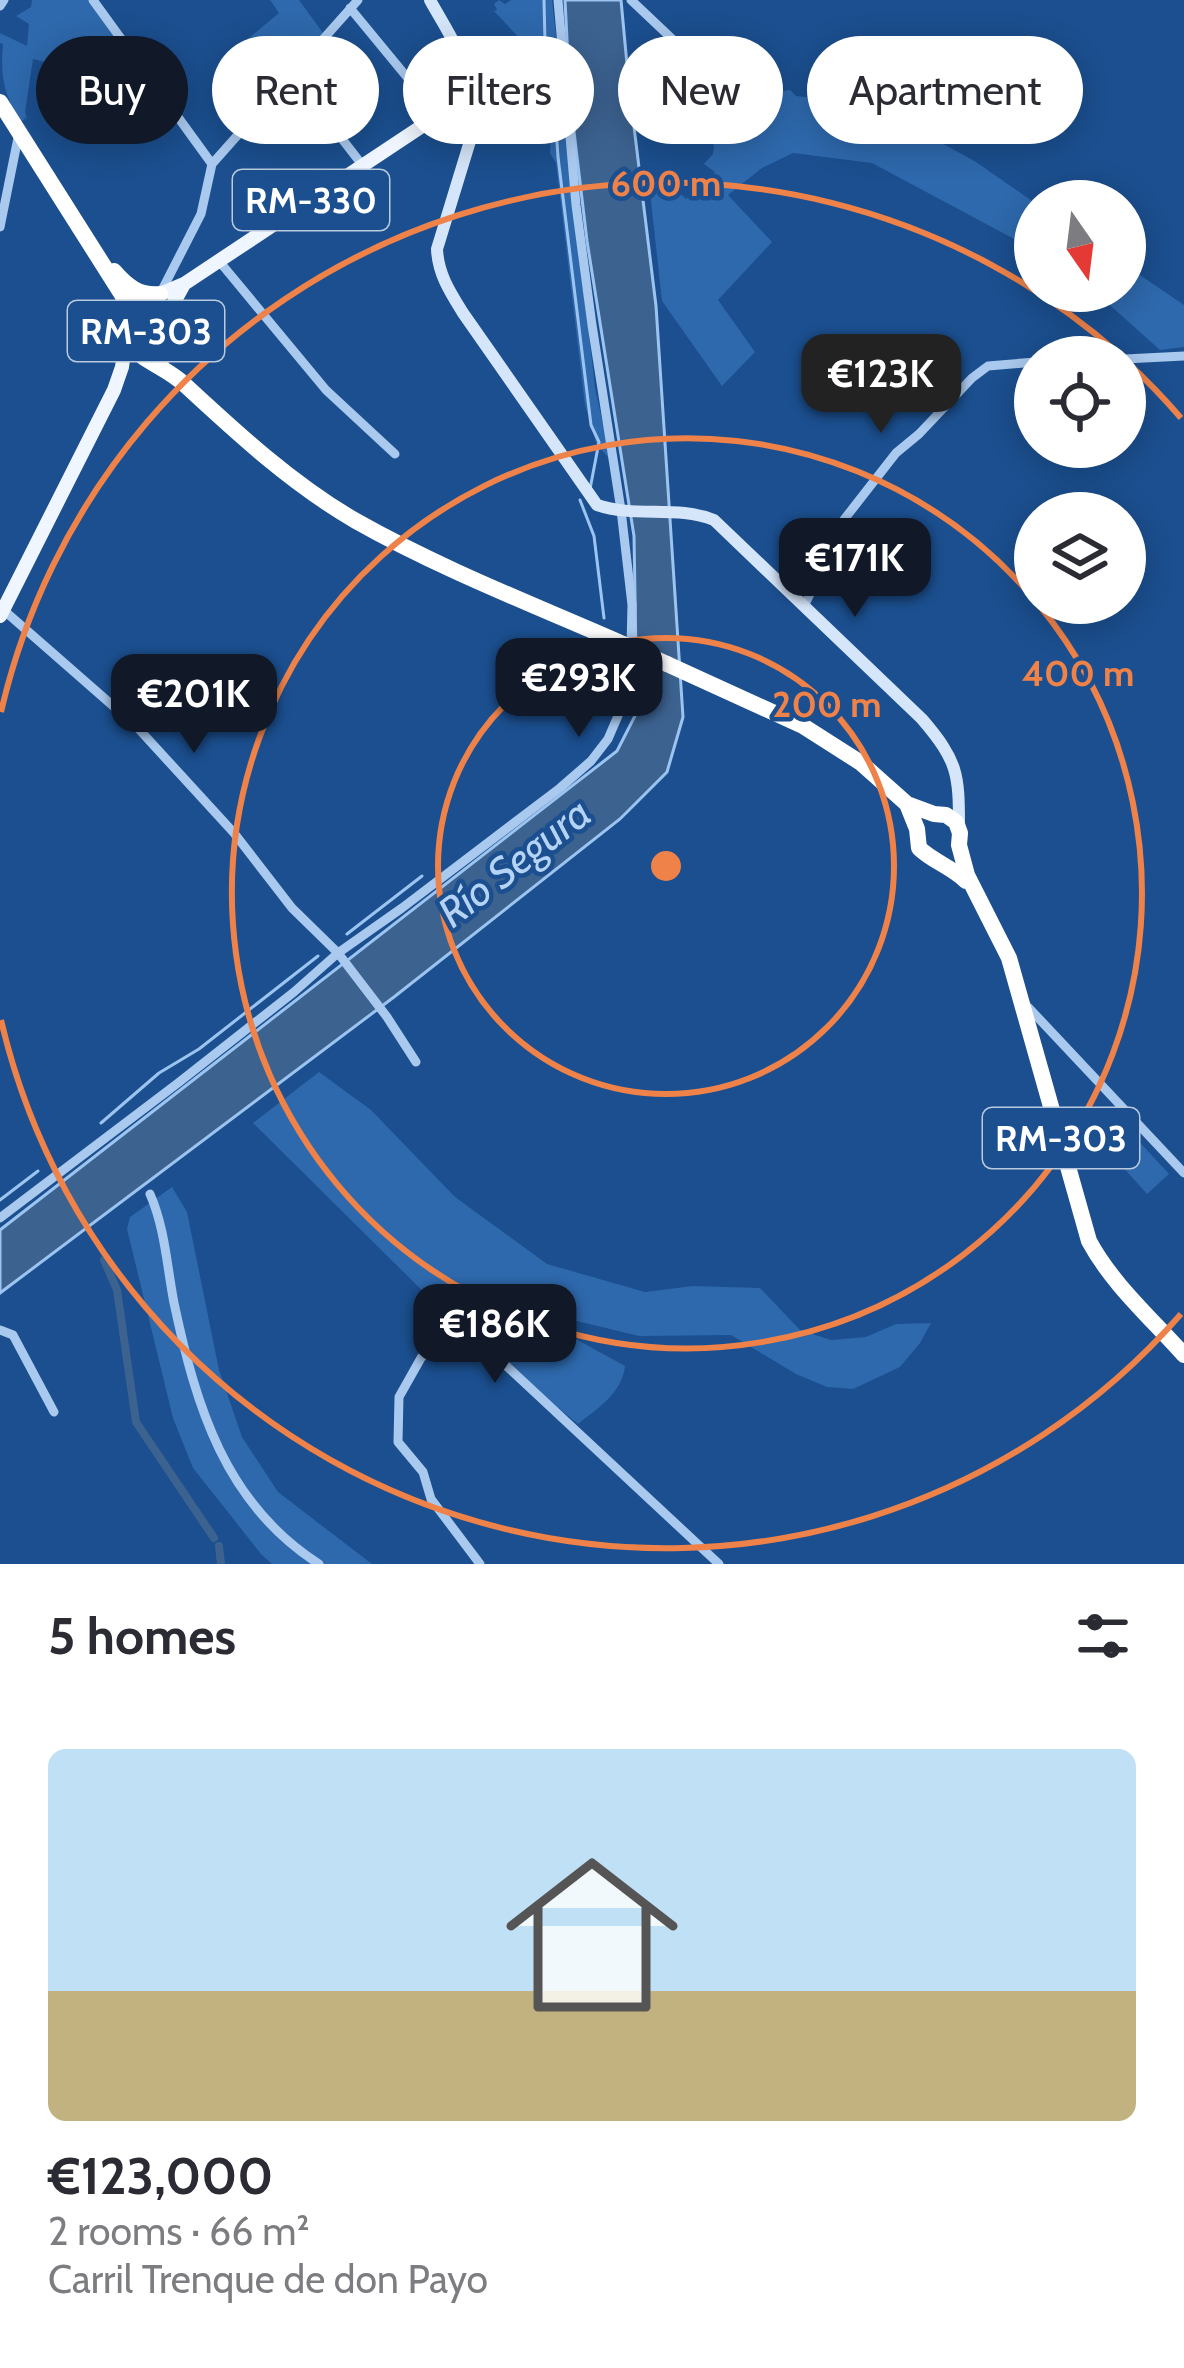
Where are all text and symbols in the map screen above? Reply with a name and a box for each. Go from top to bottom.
chip: Buy [36,36,188,144]
chip: Rent [212,36,379,144]
chip: Filters [403,36,594,144]
chip: New [618,36,783,144]
chip: Apartment [807,36,1083,144]
text: 600 m [611,161,721,205]
road number: RM-330 [233,170,389,230]
north arrow [1014,180,1146,312]
map controls [1014,180,1146,624]
road number: RM-303 [68,301,224,361]
pin: €123K [797,334,965,436]
button: locate [1014,336,1146,468]
text: €123K [828,349,934,397]
button: layers [1014,492,1146,624]
pin: €171K [771,518,939,620]
text: €171K [806,533,904,581]
pin: €293K [495,638,663,740]
text: 400 m [1022,651,1134,695]
text: €293K [522,653,636,701]
pin: €201K [110,654,278,756]
text: €201K [138,669,250,717]
text: 200 m [772,682,882,726]
water label: Río Segura [427,786,601,938]
centre of rings [645,845,687,887]
road number: RM-303 [983,1108,1139,1168]
pin: €186K [411,1284,579,1386]
text: €186K [440,1299,550,1347]
icon: filters [1070,1603,1136,1669]
text: 5 homes [48,1605,236,1667]
icon: home [484,1827,700,2043]
text: €123,000 [48,2145,273,2207]
text: 2 rooms · 66 m² [48,2207,309,2255]
text: Carril Trenque de don Payo [48,2255,488,2303]

